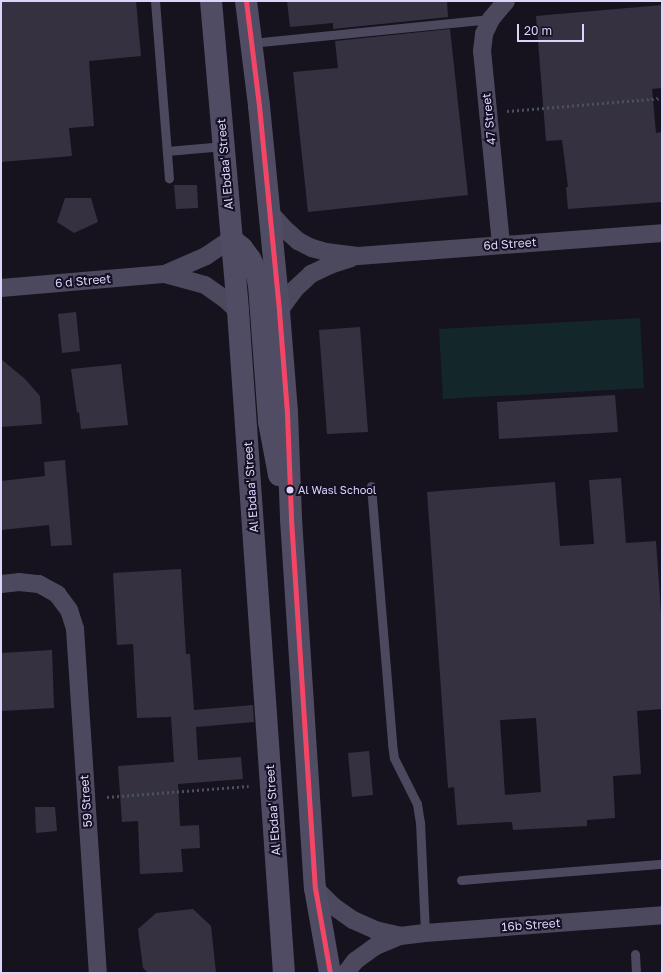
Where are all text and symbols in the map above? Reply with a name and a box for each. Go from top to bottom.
scale bar [519,16,586,42]
text: 20 m [524,23,552,38]
street label: 47 Street [479,92,499,146]
street label: Al Ebdaa' Street [214,118,236,210]
street label: 6d Street [483,235,537,253]
street label: 6 d Street [54,271,112,291]
street label: Al Ebdaa' Street [241,441,261,533]
place label: Al Wasl School [298,483,376,497]
marker: Al Wasl School [285,485,295,495]
street label: Al Ebdaa' Street [263,764,283,856]
street label: 59 Street [77,774,95,828]
street label: 16b Street [501,916,561,934]

